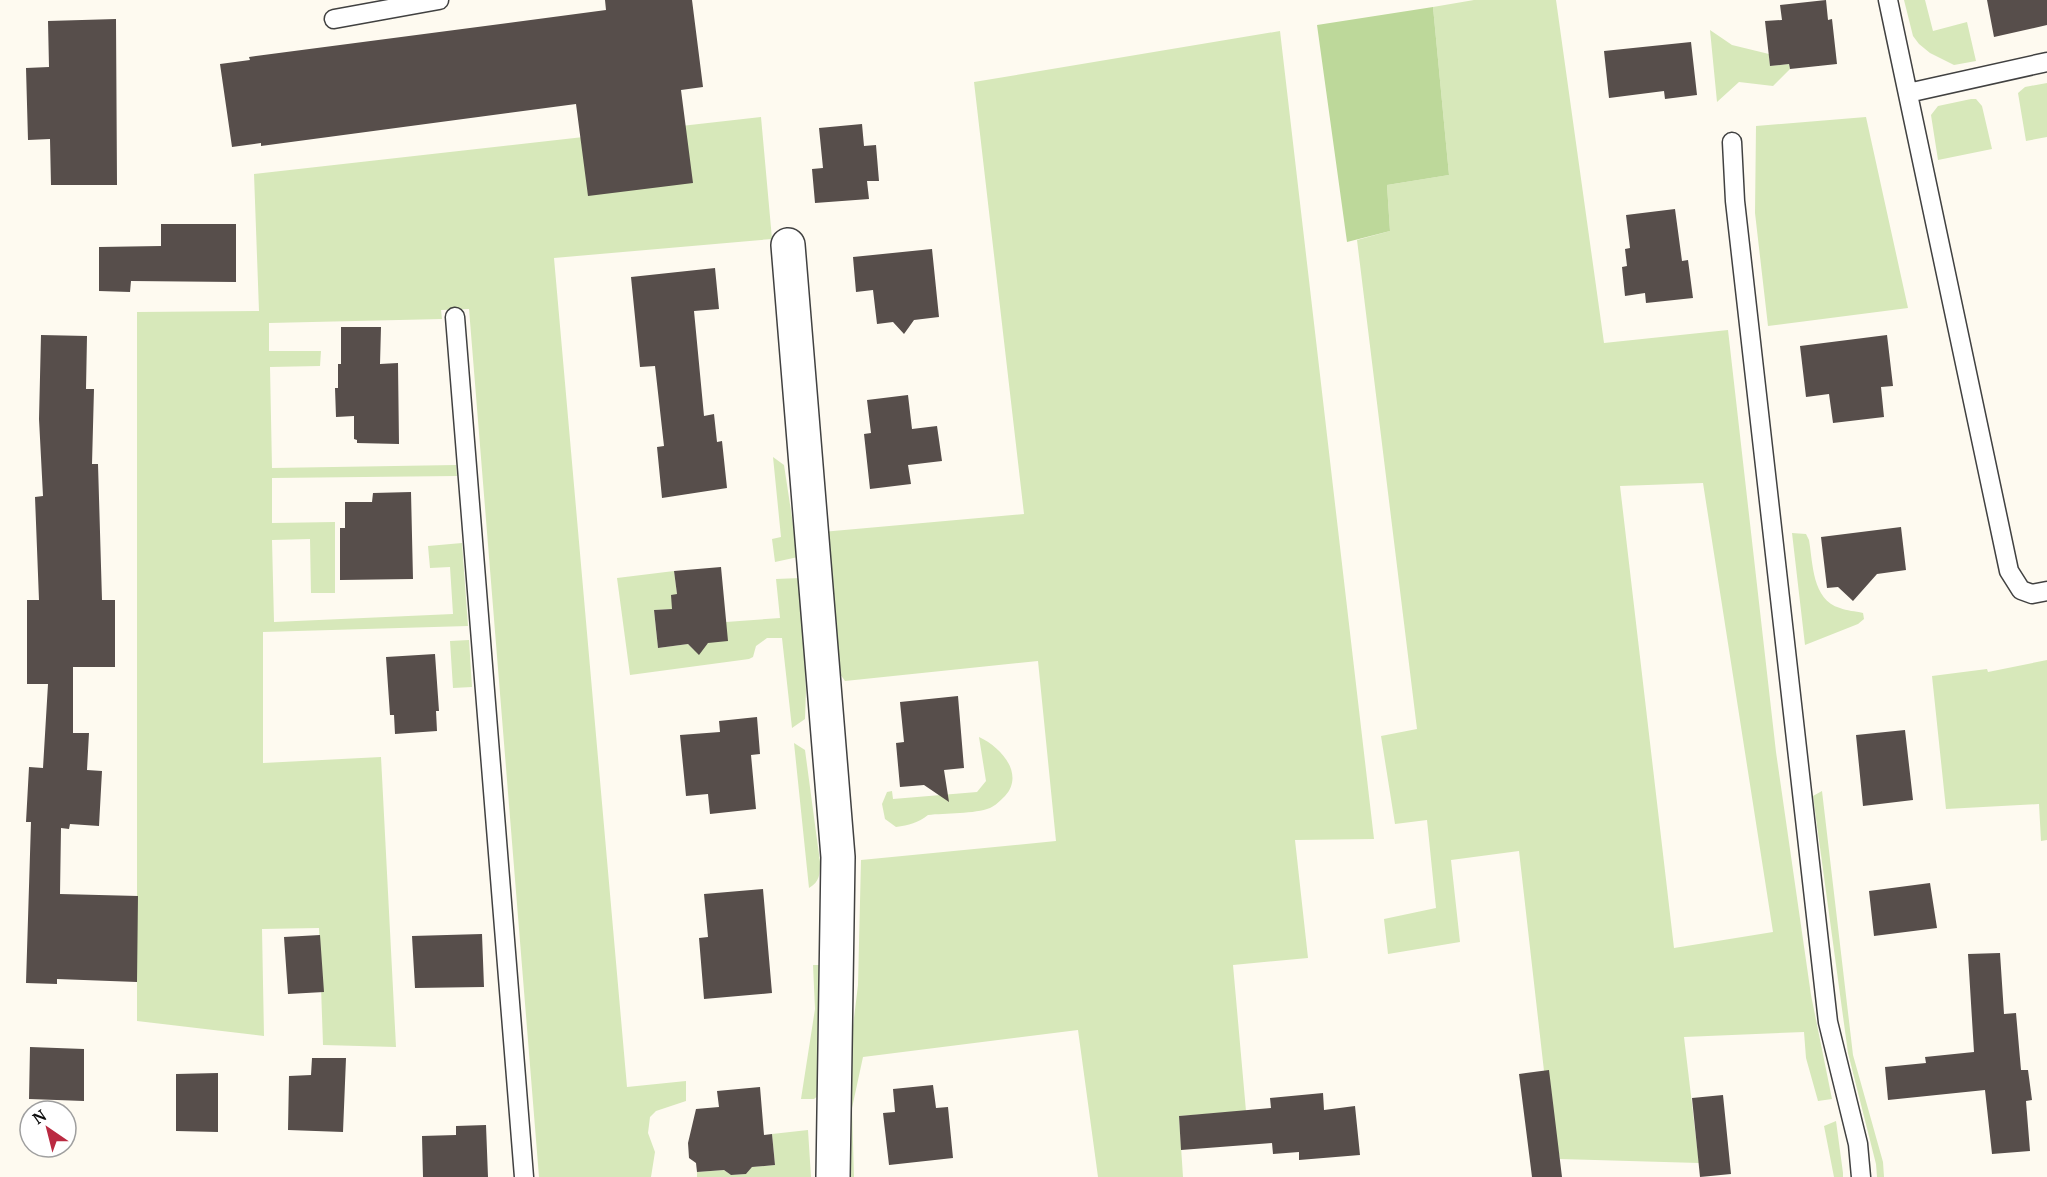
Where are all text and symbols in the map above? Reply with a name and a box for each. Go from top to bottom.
north arrow [18,1099,78,1159]
text: N [28,1104,51,1129]

